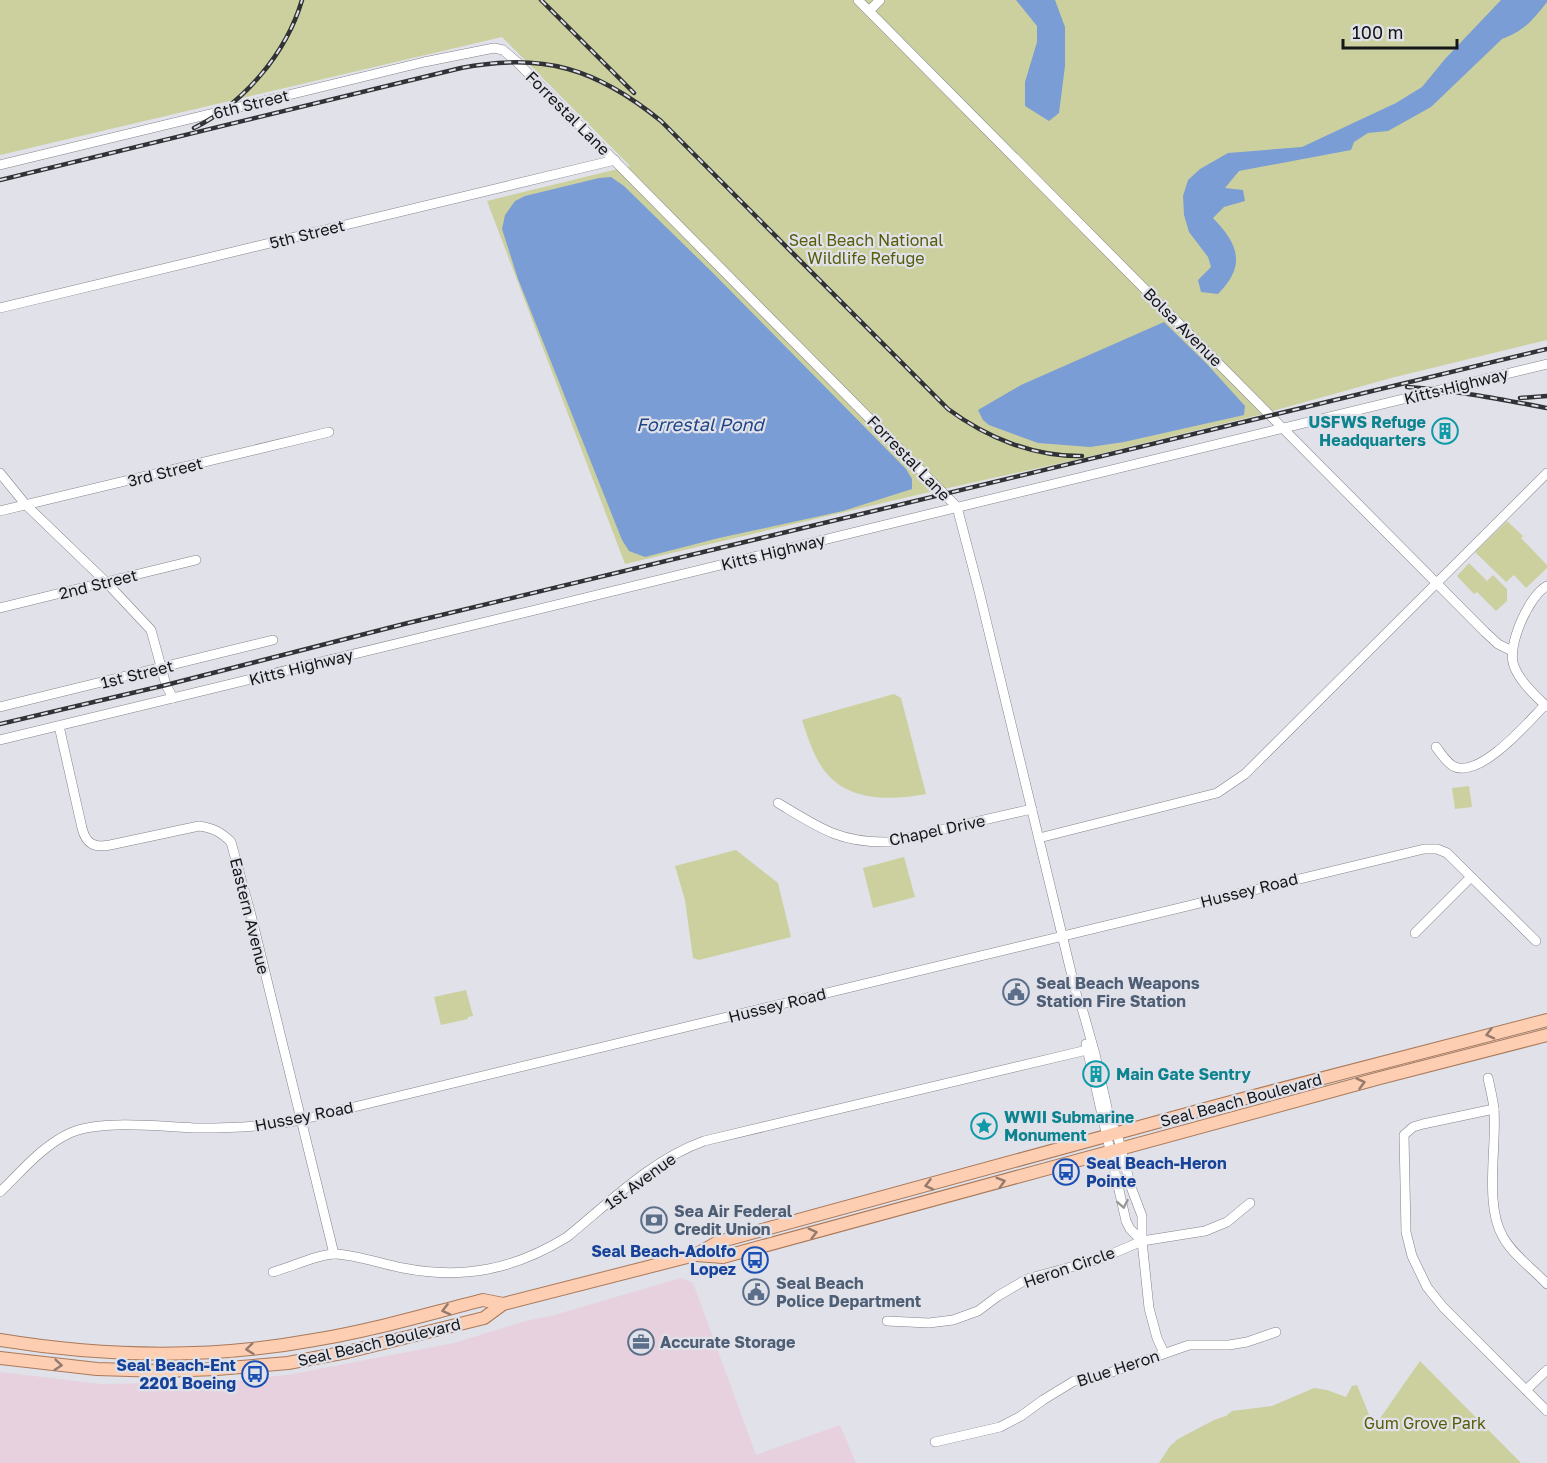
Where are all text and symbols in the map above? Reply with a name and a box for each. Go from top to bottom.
scale bar [1343,12,1457,50]
text: 100 m [1352,21,1403,43]
street label: Forrestal Lane [522,67,614,159]
street label: 6th Street [211,85,291,123]
street label: 5th Street [267,215,347,253]
park label: Seal Beach National Wildlife Refuge [789,230,943,268]
street label: Bolsa Avenue [1139,283,1227,371]
street label: Kitts Highway [1402,363,1510,409]
street label: Forrestal Lane [863,411,955,505]
place label: USFWS Refuge Headquarters [1308,412,1426,450]
water label: Forrestal Pond [636,413,766,435]
building icon: USFWS Refuge Headquarters [1430,416,1460,446]
street label: 3rd Street [125,453,205,491]
street label: Kitts Highway [719,529,827,575]
street label: 2nd Street [57,565,139,603]
street label: Kitts Highway [247,644,355,690]
street label: 1st Street [99,655,175,693]
street label: Chapel Drive [887,810,987,850]
street label: Eastern Avenue [226,856,274,976]
street label: Hussey Road [1198,868,1300,912]
place label: Seal Beach Weapons Station Fire Station [1036,973,1200,1011]
public building icon: Seal Beach Weapons Station Fire Station [1001,977,1031,1007]
street label: Hussey Road [726,983,828,1027]
one-way arrow [1486,1027,1496,1040]
building icon: Main Gate Sentry [1081,1059,1111,1089]
place label: Main Gate Sentry [1116,1064,1251,1084]
street label: Seal Beach Boulevard [1158,1069,1324,1131]
one-way arrow [1355,1078,1365,1090]
street label: Hussey Road [253,1097,355,1135]
place label: WWII Submarine Monument [1004,1107,1134,1145]
place icon: WWII Submarine Monument [969,1111,999,1141]
street label: 1st Avenue [600,1148,680,1214]
place label: Seal Beach-Heron Pointe [1086,1153,1227,1191]
bus stop icon: Seal Beach-Heron Pointe [1051,1157,1081,1187]
one-way arrow [996,1176,1006,1189]
one-way arrow [924,1178,935,1190]
one-way arrow [1116,1198,1129,1208]
place label: Sea Air Federal Credit Union [674,1201,793,1239]
bank icon: Sea Air Federal Credit Union [639,1205,669,1235]
one-way arrow [807,1228,818,1240]
place label: Seal Beach-Adolfo Lopez [591,1241,736,1279]
street label: Heron Circle [1021,1242,1117,1292]
bus stop icon: Seal Beach-Adolfo Lopez [740,1245,770,1275]
place label: Seal Beach Police Department [776,1273,921,1311]
public building icon: Seal Beach Police Department [741,1277,771,1307]
one-way arrow [441,1302,451,1315]
street label: Seal Beach Boulevard [296,1314,462,1370]
office icon: Accurate Storage [626,1327,656,1357]
place label: Accurate Storage [660,1332,795,1352]
one-way arrow [246,1342,255,1355]
street label: Blue Heron [1074,1345,1162,1391]
place label: Seal Beach-Ent 2201 Boeing [116,1355,236,1393]
one-way arrow [53,1358,63,1371]
bus stop icon: Seal Beach-Ent 2201 Boeing [240,1359,270,1389]
park label: Gum Grove Park [1364,1413,1486,1433]

